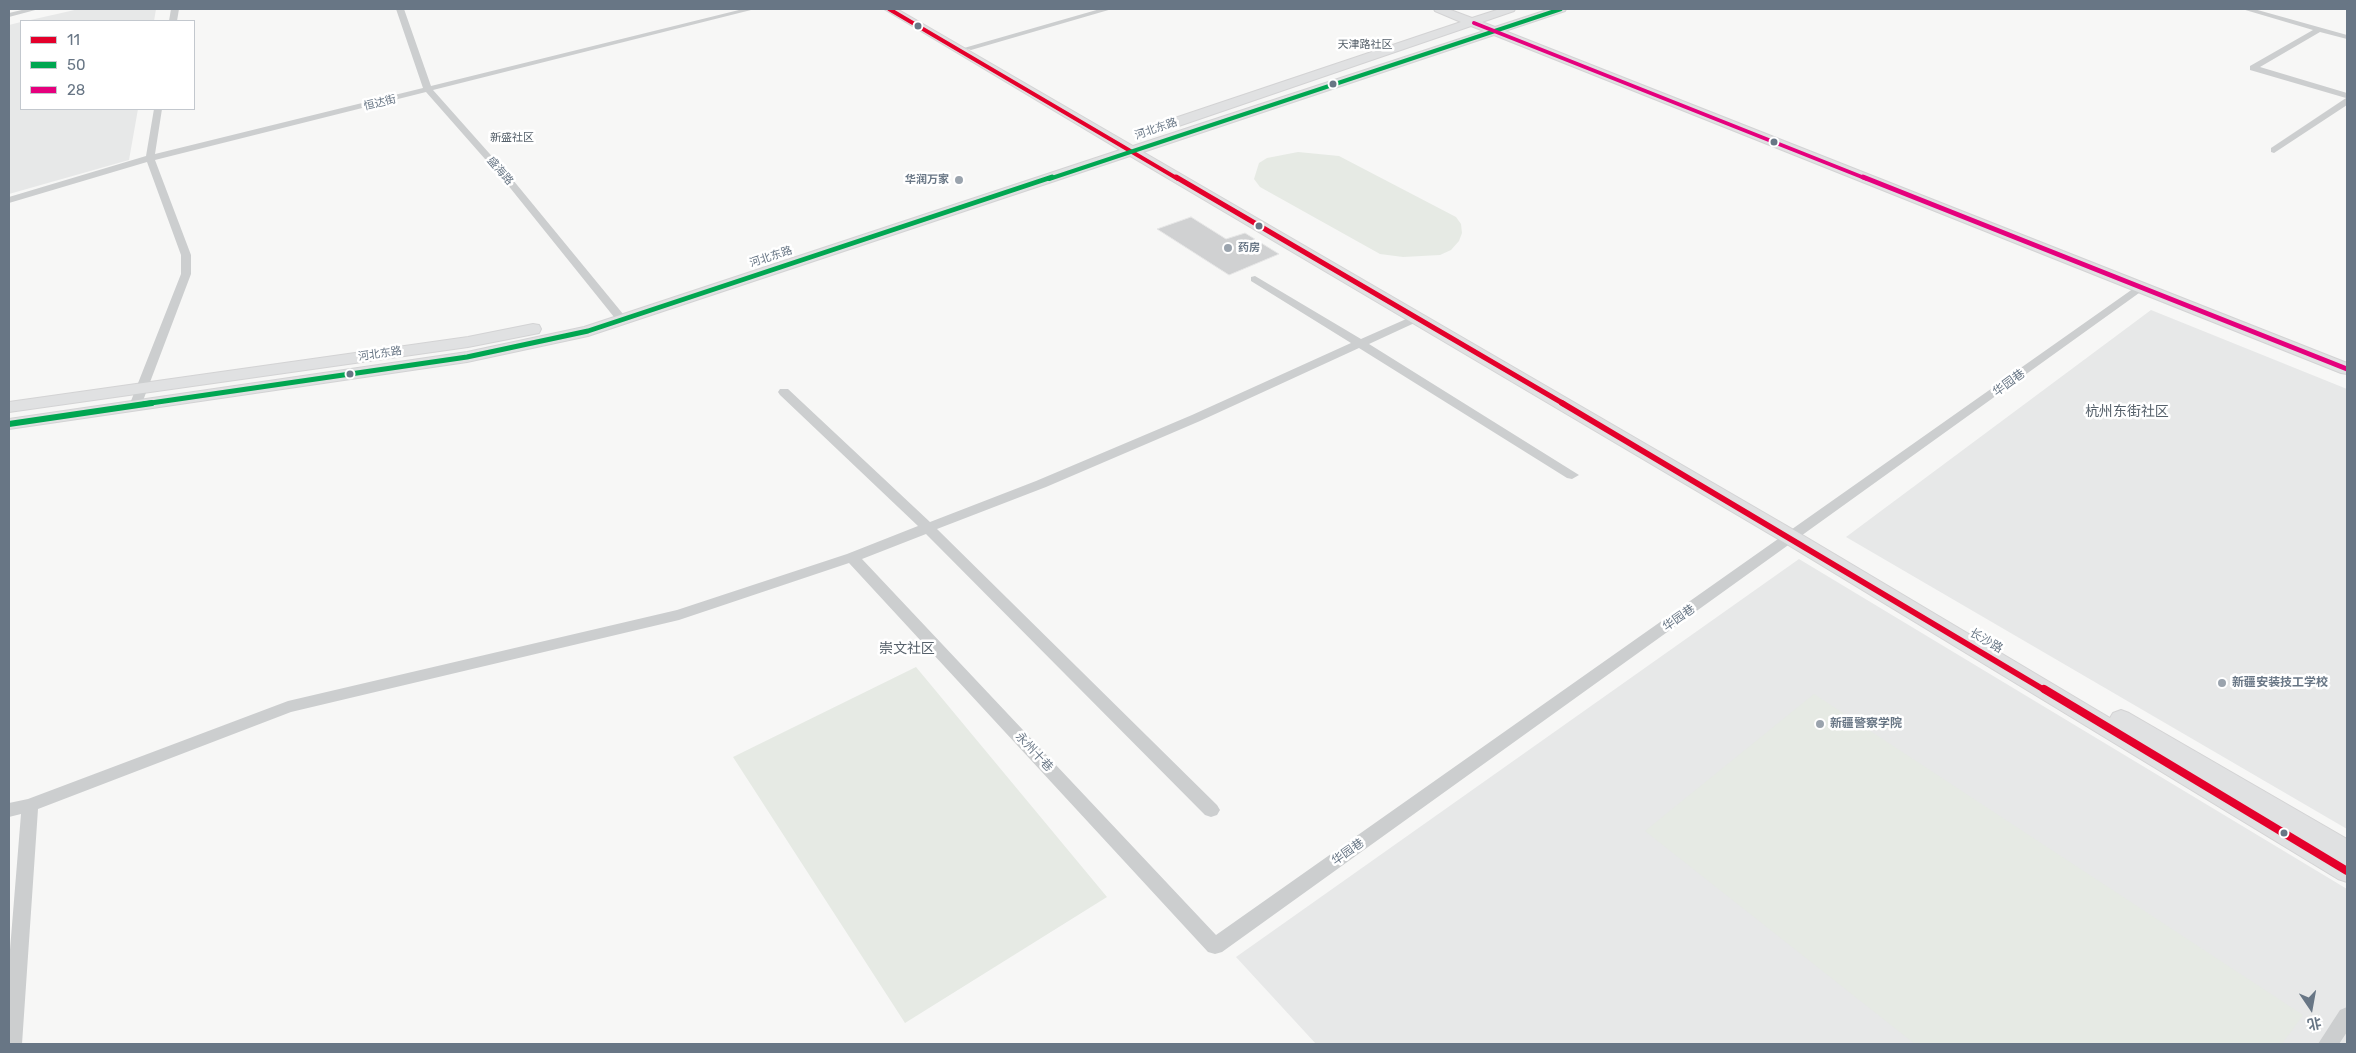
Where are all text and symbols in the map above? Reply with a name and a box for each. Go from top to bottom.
legend [20,20,195,110]
unlabelled marker [913,21,923,31]
text: 11 [67,31,80,49]
district label: 天津路社区 [1338,38,1392,52]
text: 50 [67,56,85,74]
unlabelled marker [1328,79,1338,89]
text: 28 [67,81,85,99]
street label: 恒达街 [362,93,398,113]
street label: 河北东路 [1133,116,1179,142]
district label: 新盛社区 [490,131,534,145]
unlabelled marker [1769,137,1779,147]
street label: 盛海路 [484,154,516,188]
place label: 华润万家 [905,173,949,187]
marker: 华润万家 [953,174,965,186]
unlabelled marker [1254,221,1264,231]
place label: 药房 [1238,241,1260,255]
marker: 药房 [1222,242,1234,254]
street label: 河北东路 [748,244,794,270]
street label: 河北东路 [357,344,403,364]
street label: 华园巷 [1990,367,2028,399]
unlabelled marker [345,369,355,379]
district label: 杭州东街社区 [2085,404,2169,420]
street label: 华园巷 [1660,602,1698,634]
street label: 长沙路 [1967,626,2005,656]
district label: 崇文社区 [879,641,935,657]
place label: 新疆安装技工学校 [2232,676,2328,690]
marker: 新疆安装技工学校 [2216,677,2228,689]
place label: 新疆警察学院 [1830,717,1902,731]
marker: 新疆警察学院 [1814,718,1826,730]
street label: 永州十巷 [1012,730,1056,774]
unlabelled marker [2279,828,2289,838]
street label: 华园巷 [1329,836,1367,868]
north arrow [2286,983,2336,1033]
text: 北 [2306,1013,2323,1033]

